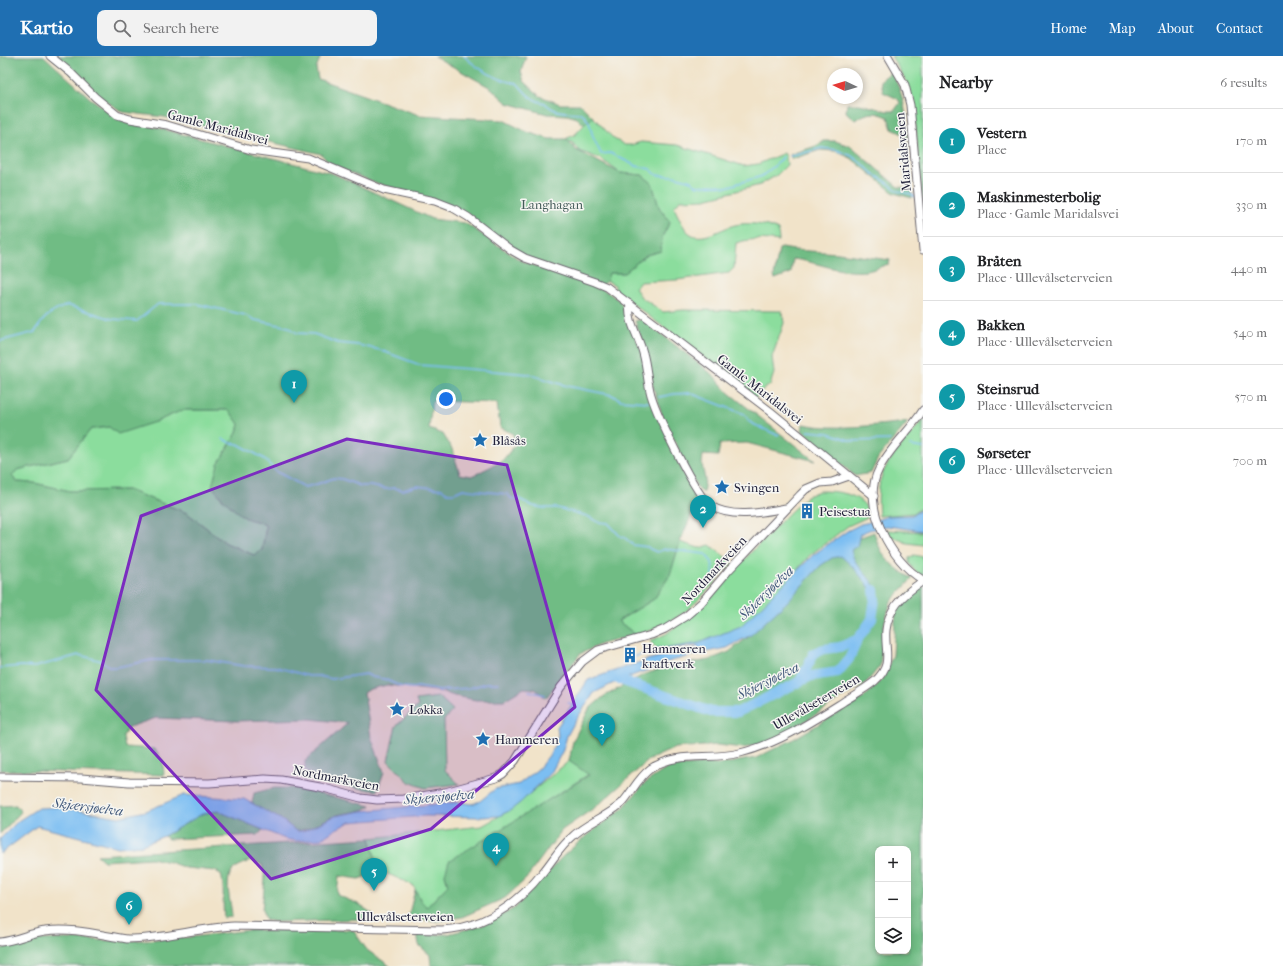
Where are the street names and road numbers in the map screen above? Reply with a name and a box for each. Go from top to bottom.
street label: Gamle Maridalsvei [166,106,270,148]
street label: Maridalsveien [892,112,914,192]
street label: Gamle Maridalsvei [714,351,806,427]
street label: Nordmarkveien [679,532,750,607]
street label: Ullevålseterveien [770,671,862,733]
street label: Nordmarkveien [291,762,381,794]
street label: Ullevålseterveien [356,909,454,924]

